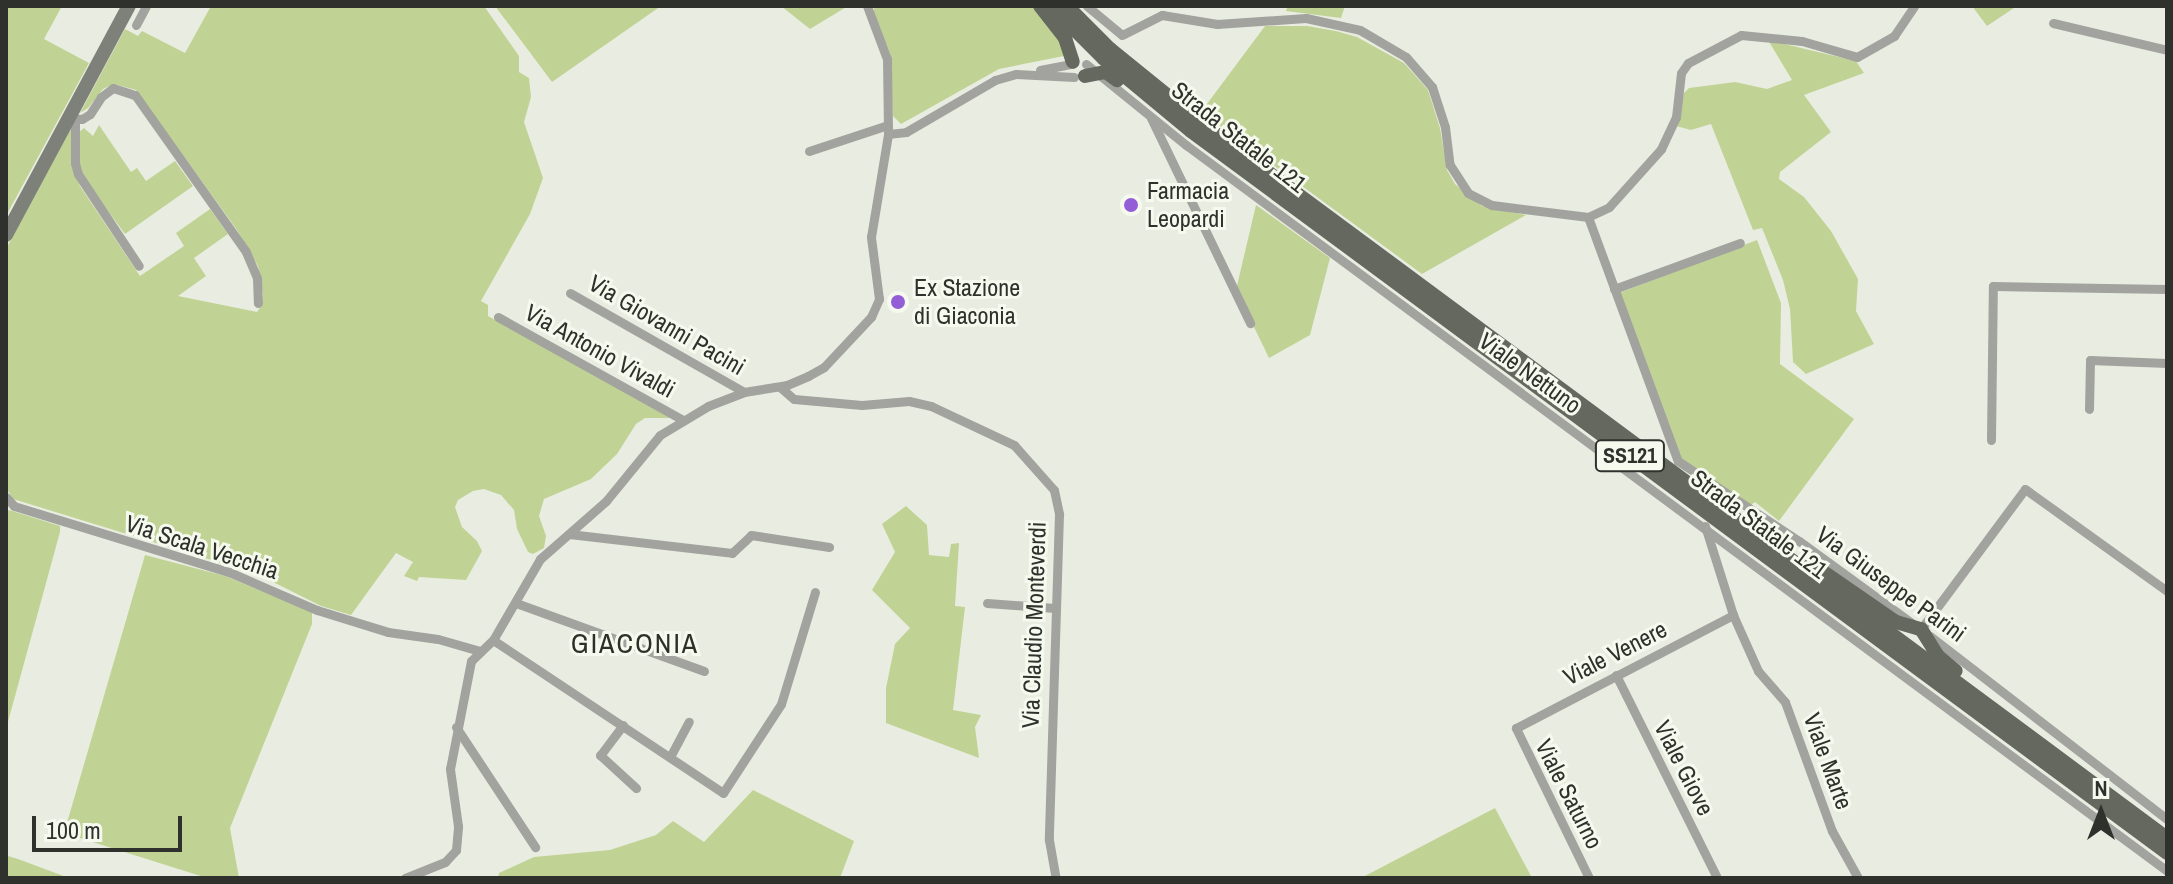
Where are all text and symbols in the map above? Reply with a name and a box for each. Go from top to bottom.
street label: Strada Statale 121 [1166,75,1312,199]
place label: Farmacia Leopardi [1147,177,1229,233]
marker: Farmacia Leopardi [1122,196,1140,214]
street label: Via Giovanni Pacini [584,269,750,381]
place label: Ex Stazione di Giaconia [914,274,1020,330]
marker: Ex Stazione di Giaconia [889,293,907,311]
street label: Via Antonio Vivaldi [520,298,680,404]
street label: Viale Nettuno [1473,326,1587,420]
road number: SS121 [1594,438,1666,474]
street label: Strada Statale 121 [1685,463,1833,585]
street label: Via Scala Vecchia [122,509,282,585]
street label: Via Giuseppe Parini [1811,520,1971,648]
street label: Via Claudio Monteverdi [1016,521,1052,729]
street label: Viale Venere [1558,615,1672,691]
district label: GIACONIA [571,626,699,660]
street label: Viale Marte [1797,709,1859,813]
street label: Viale Giove [1648,716,1720,820]
street label: Viale Saturno [1529,734,1609,854]
north arrow [2061,772,2141,852]
text: N [2094,773,2108,803]
scale bar [36,800,186,850]
text: 100 m [46,814,101,846]

